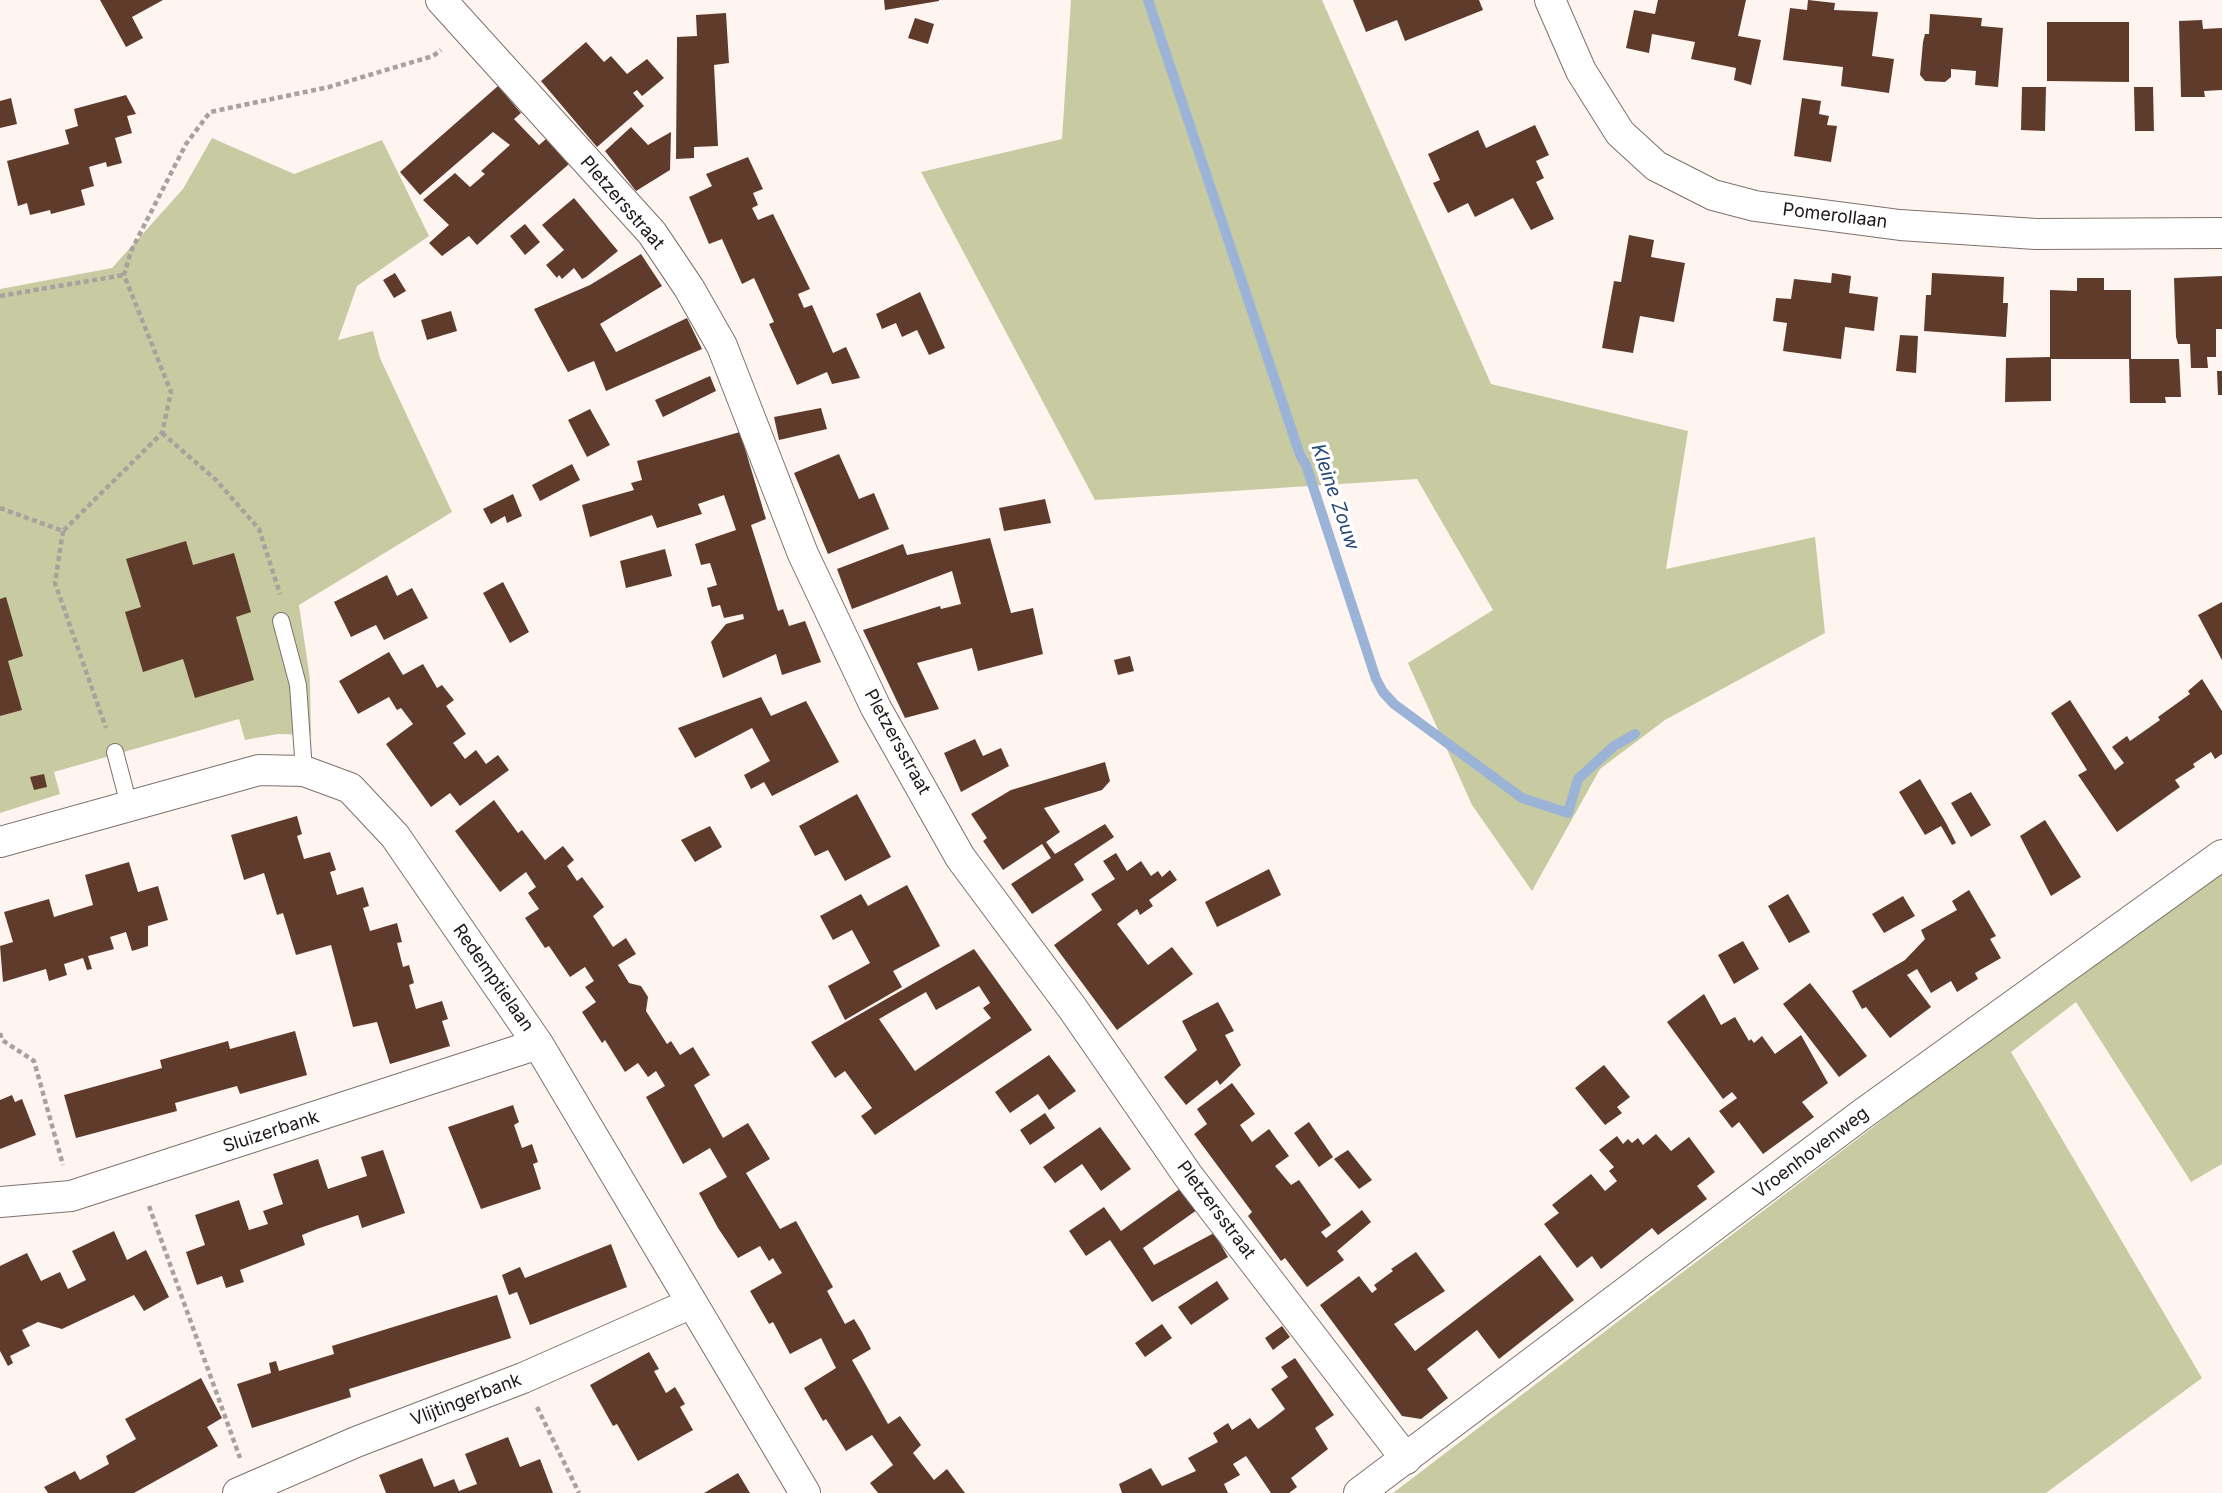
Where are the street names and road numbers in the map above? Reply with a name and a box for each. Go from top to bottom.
street label: Pletzersstraat [575,152,669,254]
street label: Pomerollaan [1781,199,1889,233]
street label: Pletzersstraat [859,686,935,798]
street label: Redemptielaan [448,920,538,1036]
street label: Vroenhovenweg [1749,1103,1873,1203]
street label: Sluizerbank [220,1106,322,1158]
street label: Pletzersstraat [1172,1157,1260,1263]
street label: Vlijtingerbank [408,1369,524,1431]

